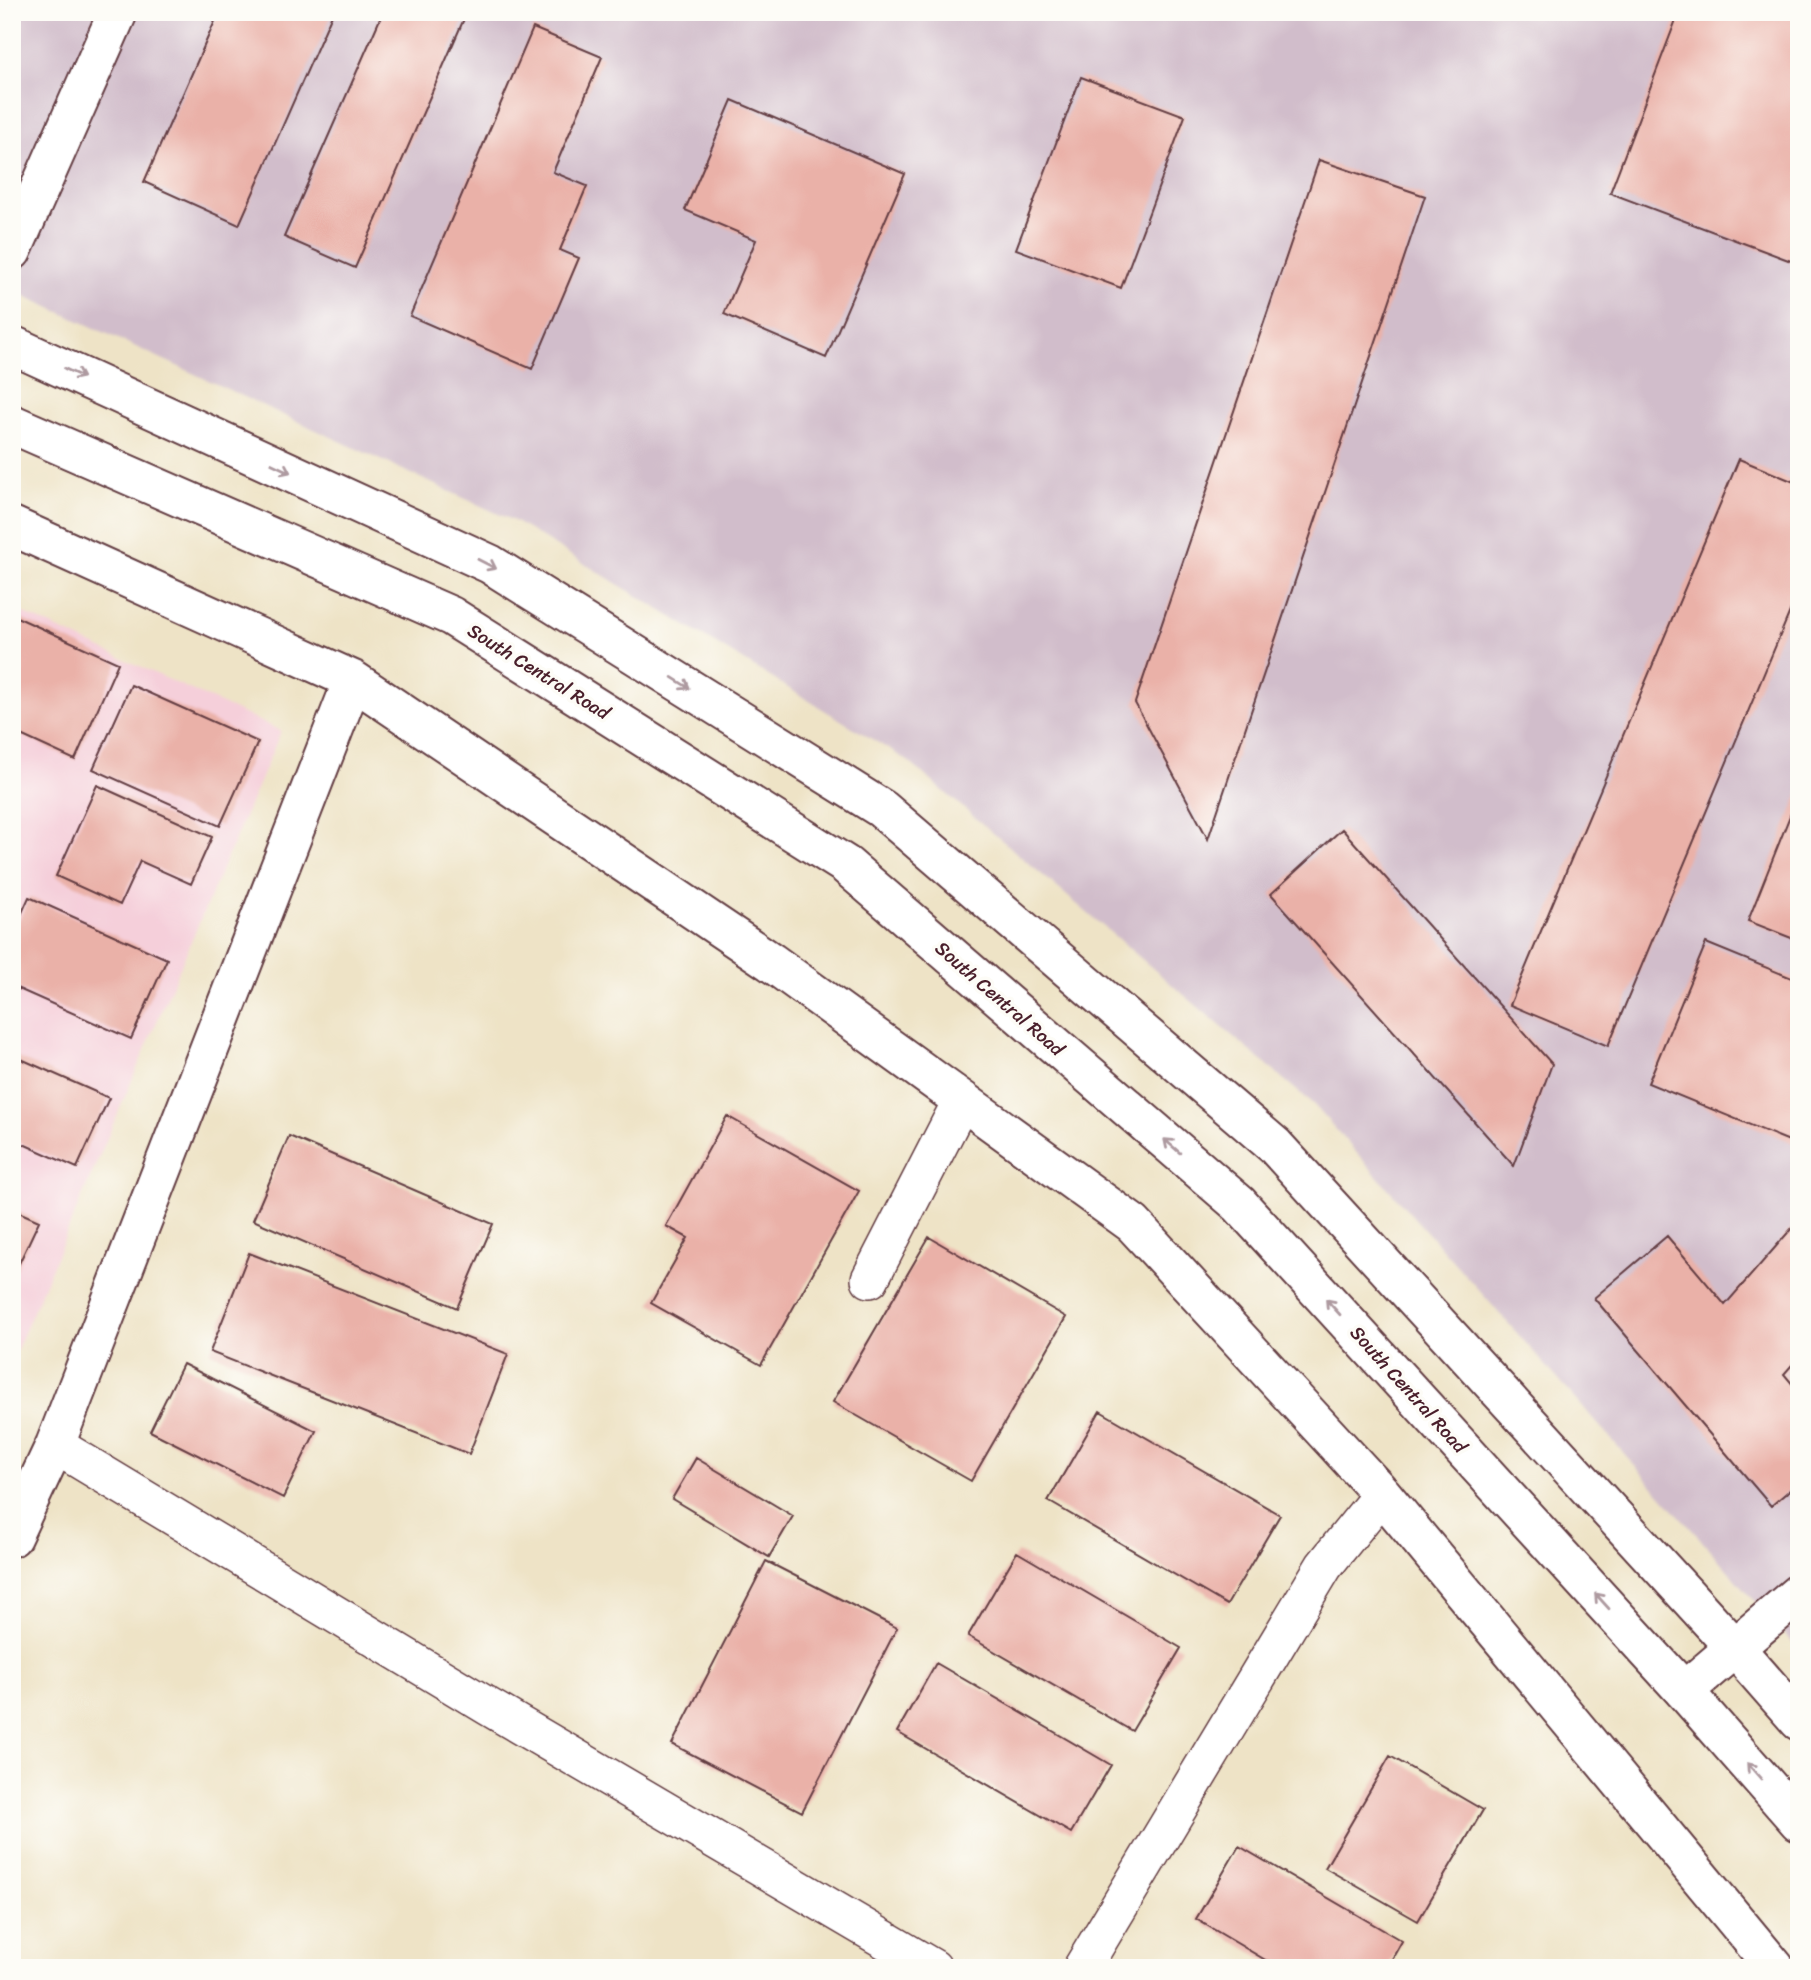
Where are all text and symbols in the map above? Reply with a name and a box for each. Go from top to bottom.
one-way arrow [63,367,84,380]
one-way arrow [270,462,291,475]
one-way arrow [477,557,497,571]
street label: South Central Road [461,614,618,730]
one-way arrow [670,677,690,691]
street label: South Central Road [927,932,1074,1066]
one-way arrow [1164,1138,1182,1154]
one-way arrow [1325,1298,1341,1316]
street label: South Central Road [1342,1318,1477,1462]
one-way arrow [1594,1592,1610,1610]
one-way arrow [1746,1762,1762,1780]

